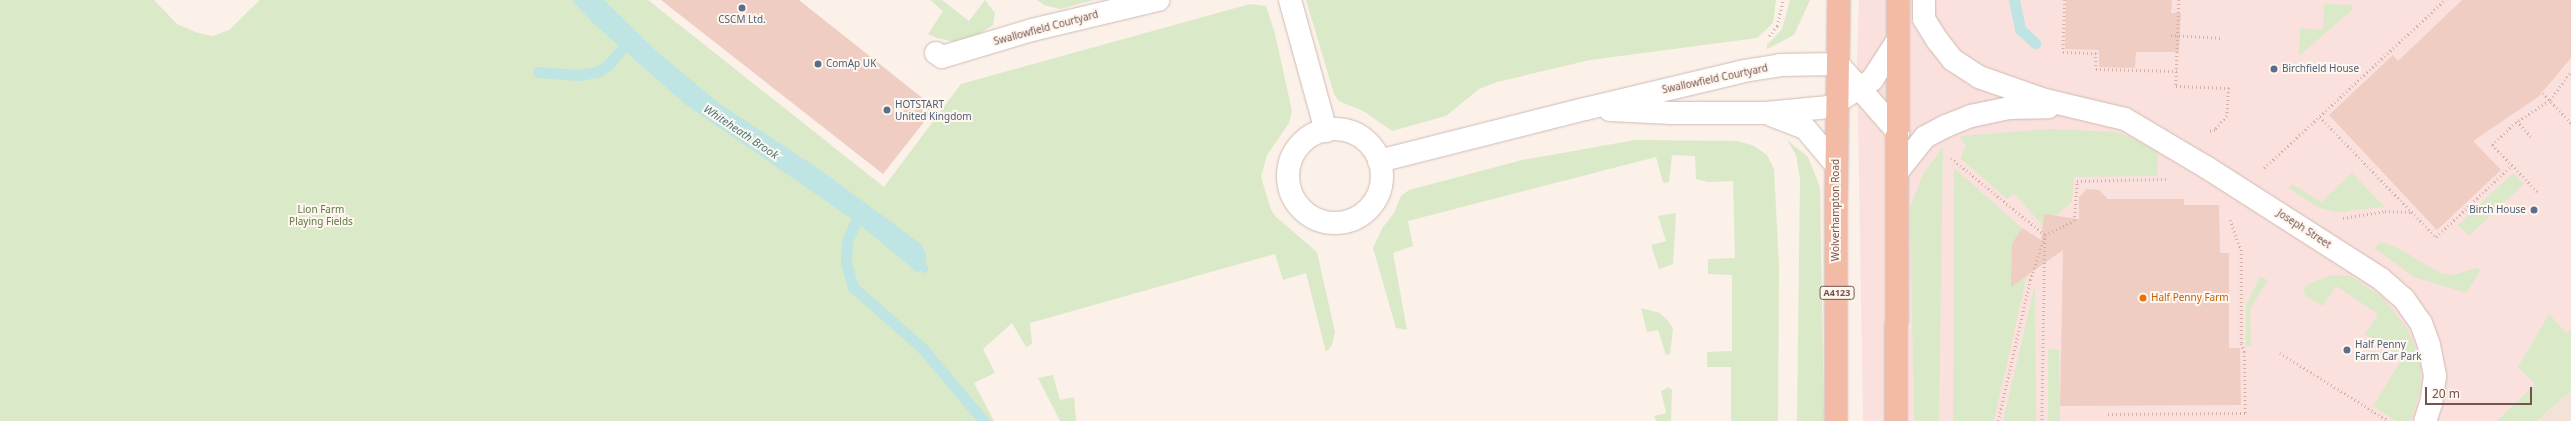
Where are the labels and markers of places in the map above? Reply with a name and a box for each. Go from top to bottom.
marker: CSCM Ltd. [737,3,747,13]
place label: CSCM Ltd. [718,14,766,26]
place label: ComAp UK [826,58,876,70]
marker: ComAp UK [813,59,823,69]
place label: Birchfield House [2282,63,2359,75]
marker: Birchfield House [2269,64,2279,74]
place label: HOTSTART United Kingdom [895,98,972,122]
marker: HOTSTART United Kingdom [882,105,892,115]
place label: Birch House [2469,204,2526,216]
marker: Birch House [2529,205,2539,215]
place label: Half Penny Farm [2151,292,2229,304]
marker: Half Penny Farm [2138,293,2148,303]
place label: Half Penny Farm Car Park [2355,338,2422,362]
marker: Half Penny Farm Car Park [2342,345,2352,355]

